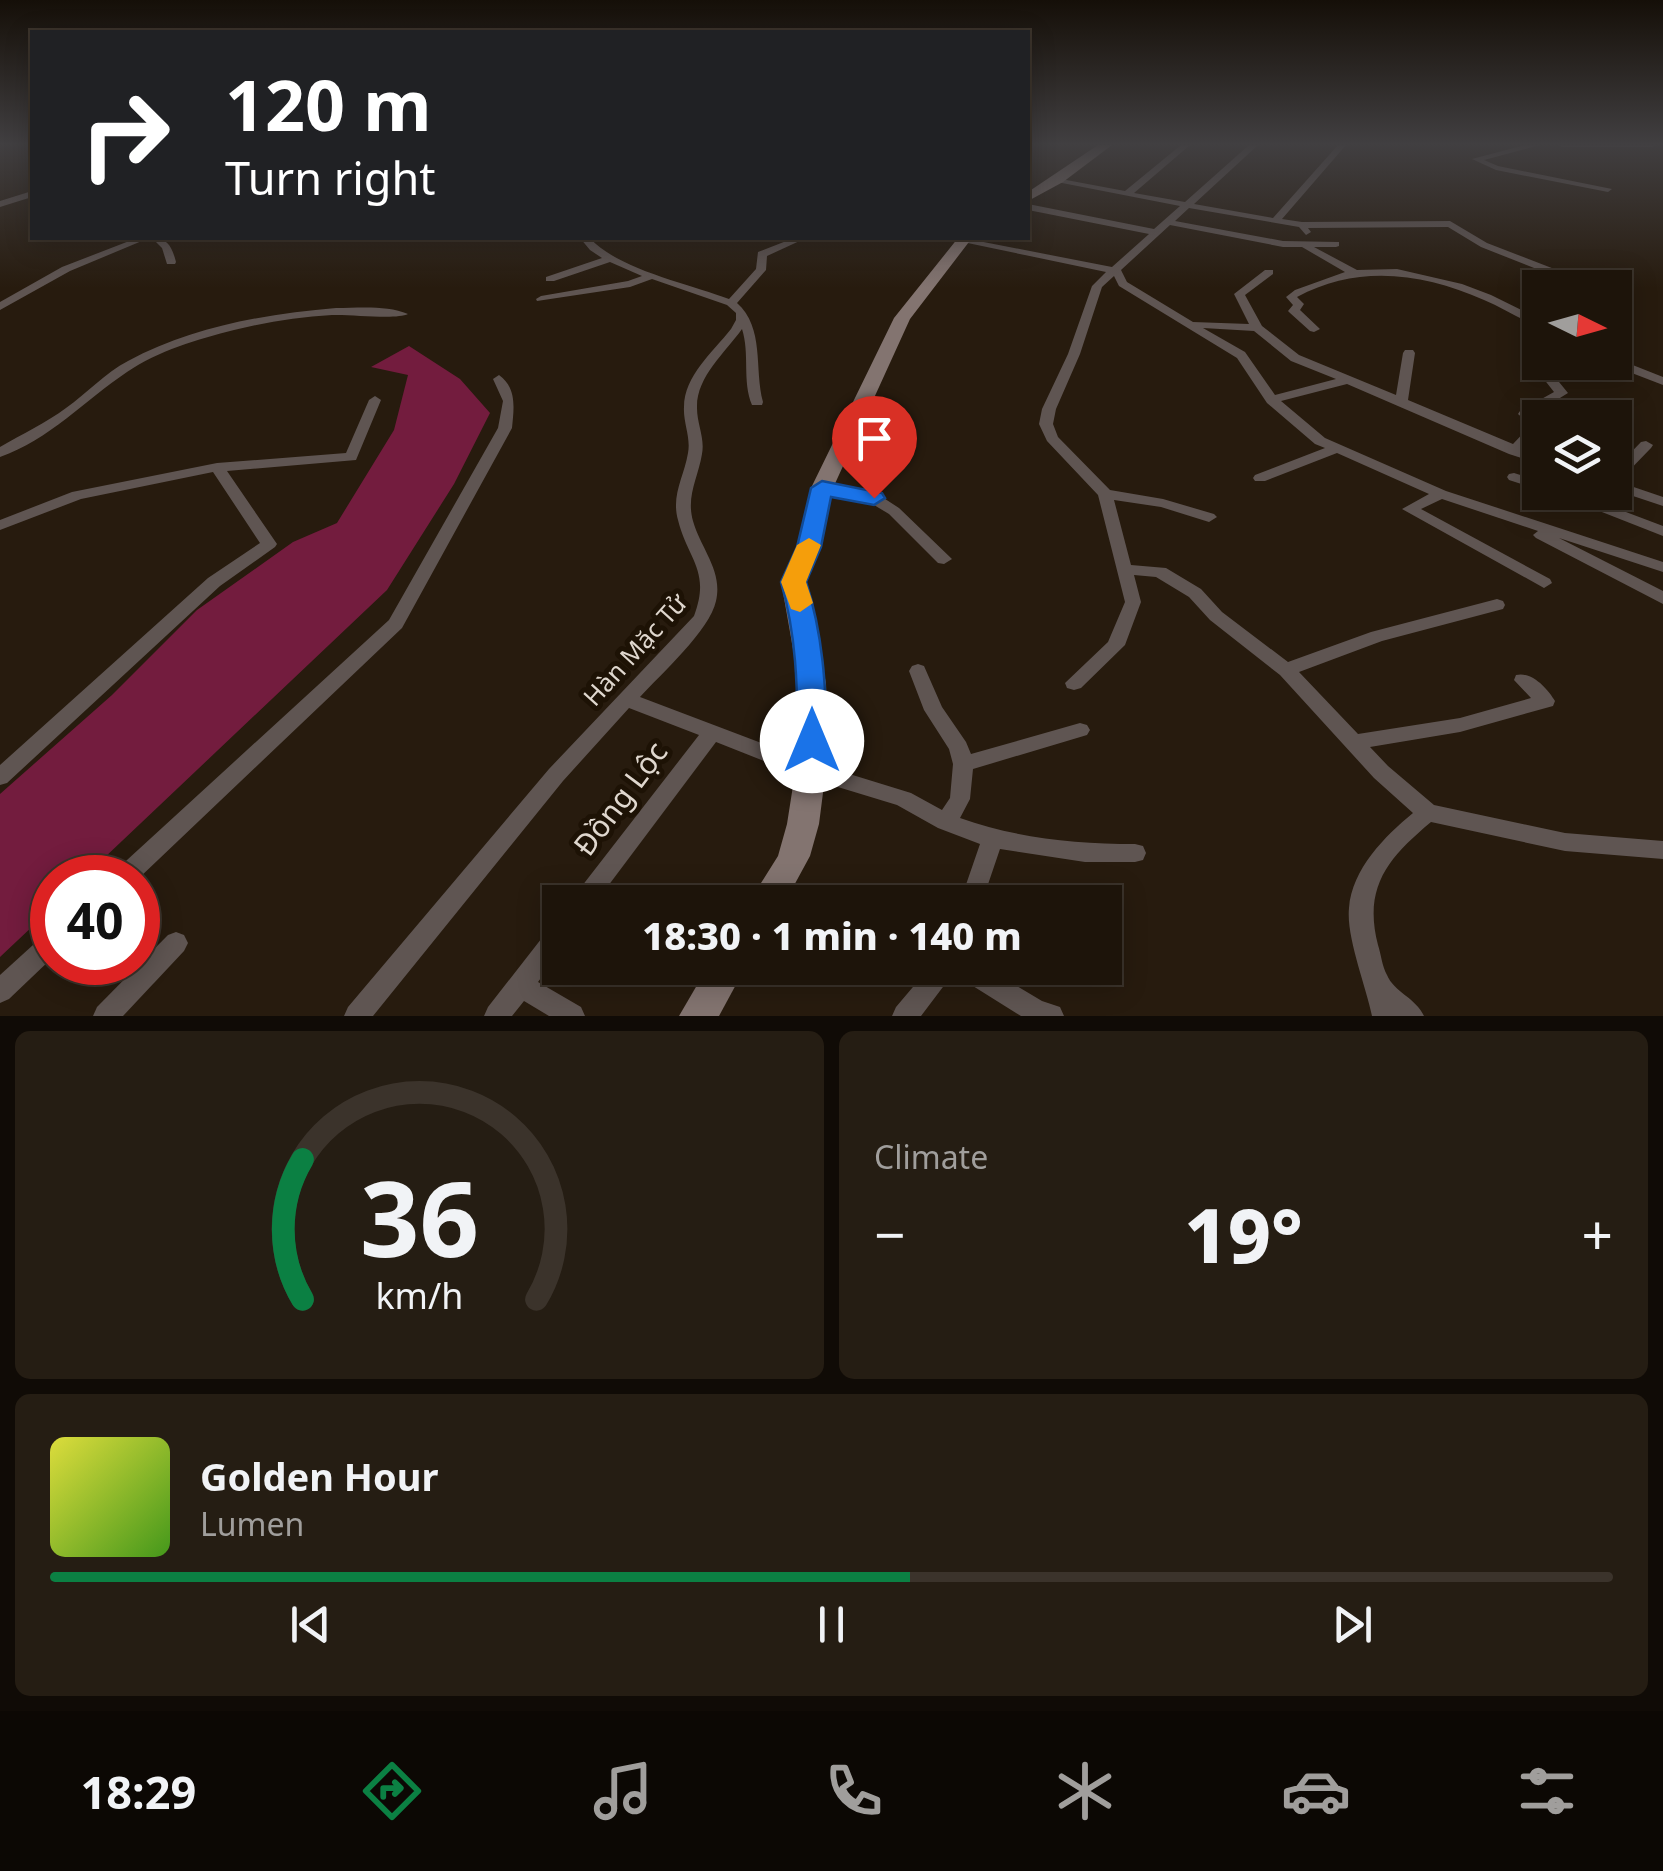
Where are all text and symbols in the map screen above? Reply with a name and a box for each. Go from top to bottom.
text: 120 m [225,56,432,152]
icon: right [60,70,190,200]
text: Turn right [225,147,436,208]
north arrow [1522,270,1632,380]
map controls [1522,270,1632,510]
pin [832,396,917,499]
button: layers [1522,400,1632,510]
icon: arrive [847,411,902,466]
street label: Hàn Mặc Tử [575,585,694,712]
position arrow [760,689,864,793]
street label: Đồng Lộc [563,733,676,864]
speed limit sign: 40 [30,855,160,985]
text: 18:30 · 1 min · 140 m [642,909,1022,961]
text: Climate [874,1135,988,1178]
text: 36 [360,1146,479,1287]
text: 19° [1184,1183,1303,1285]
text: − [874,1196,905,1271]
text: + [1582,1196,1613,1271]
text: km/h [376,1271,463,1319]
text: Golden Hour [200,1450,438,1502]
text: Lumen [200,1502,304,1545]
icon: previous [283,1597,338,1652]
icon: pause [804,1597,859,1652]
icon: next [1325,1597,1380,1652]
icon: directions [357,1756,427,1826]
icon: music [588,1756,658,1826]
icon: phone [819,1756,889,1826]
icon: climate [1050,1756,1120,1826]
icon: car [1281,1756,1351,1826]
icon: filters [1512,1756,1582,1826]
text: 18:29 [81,1761,196,1822]

